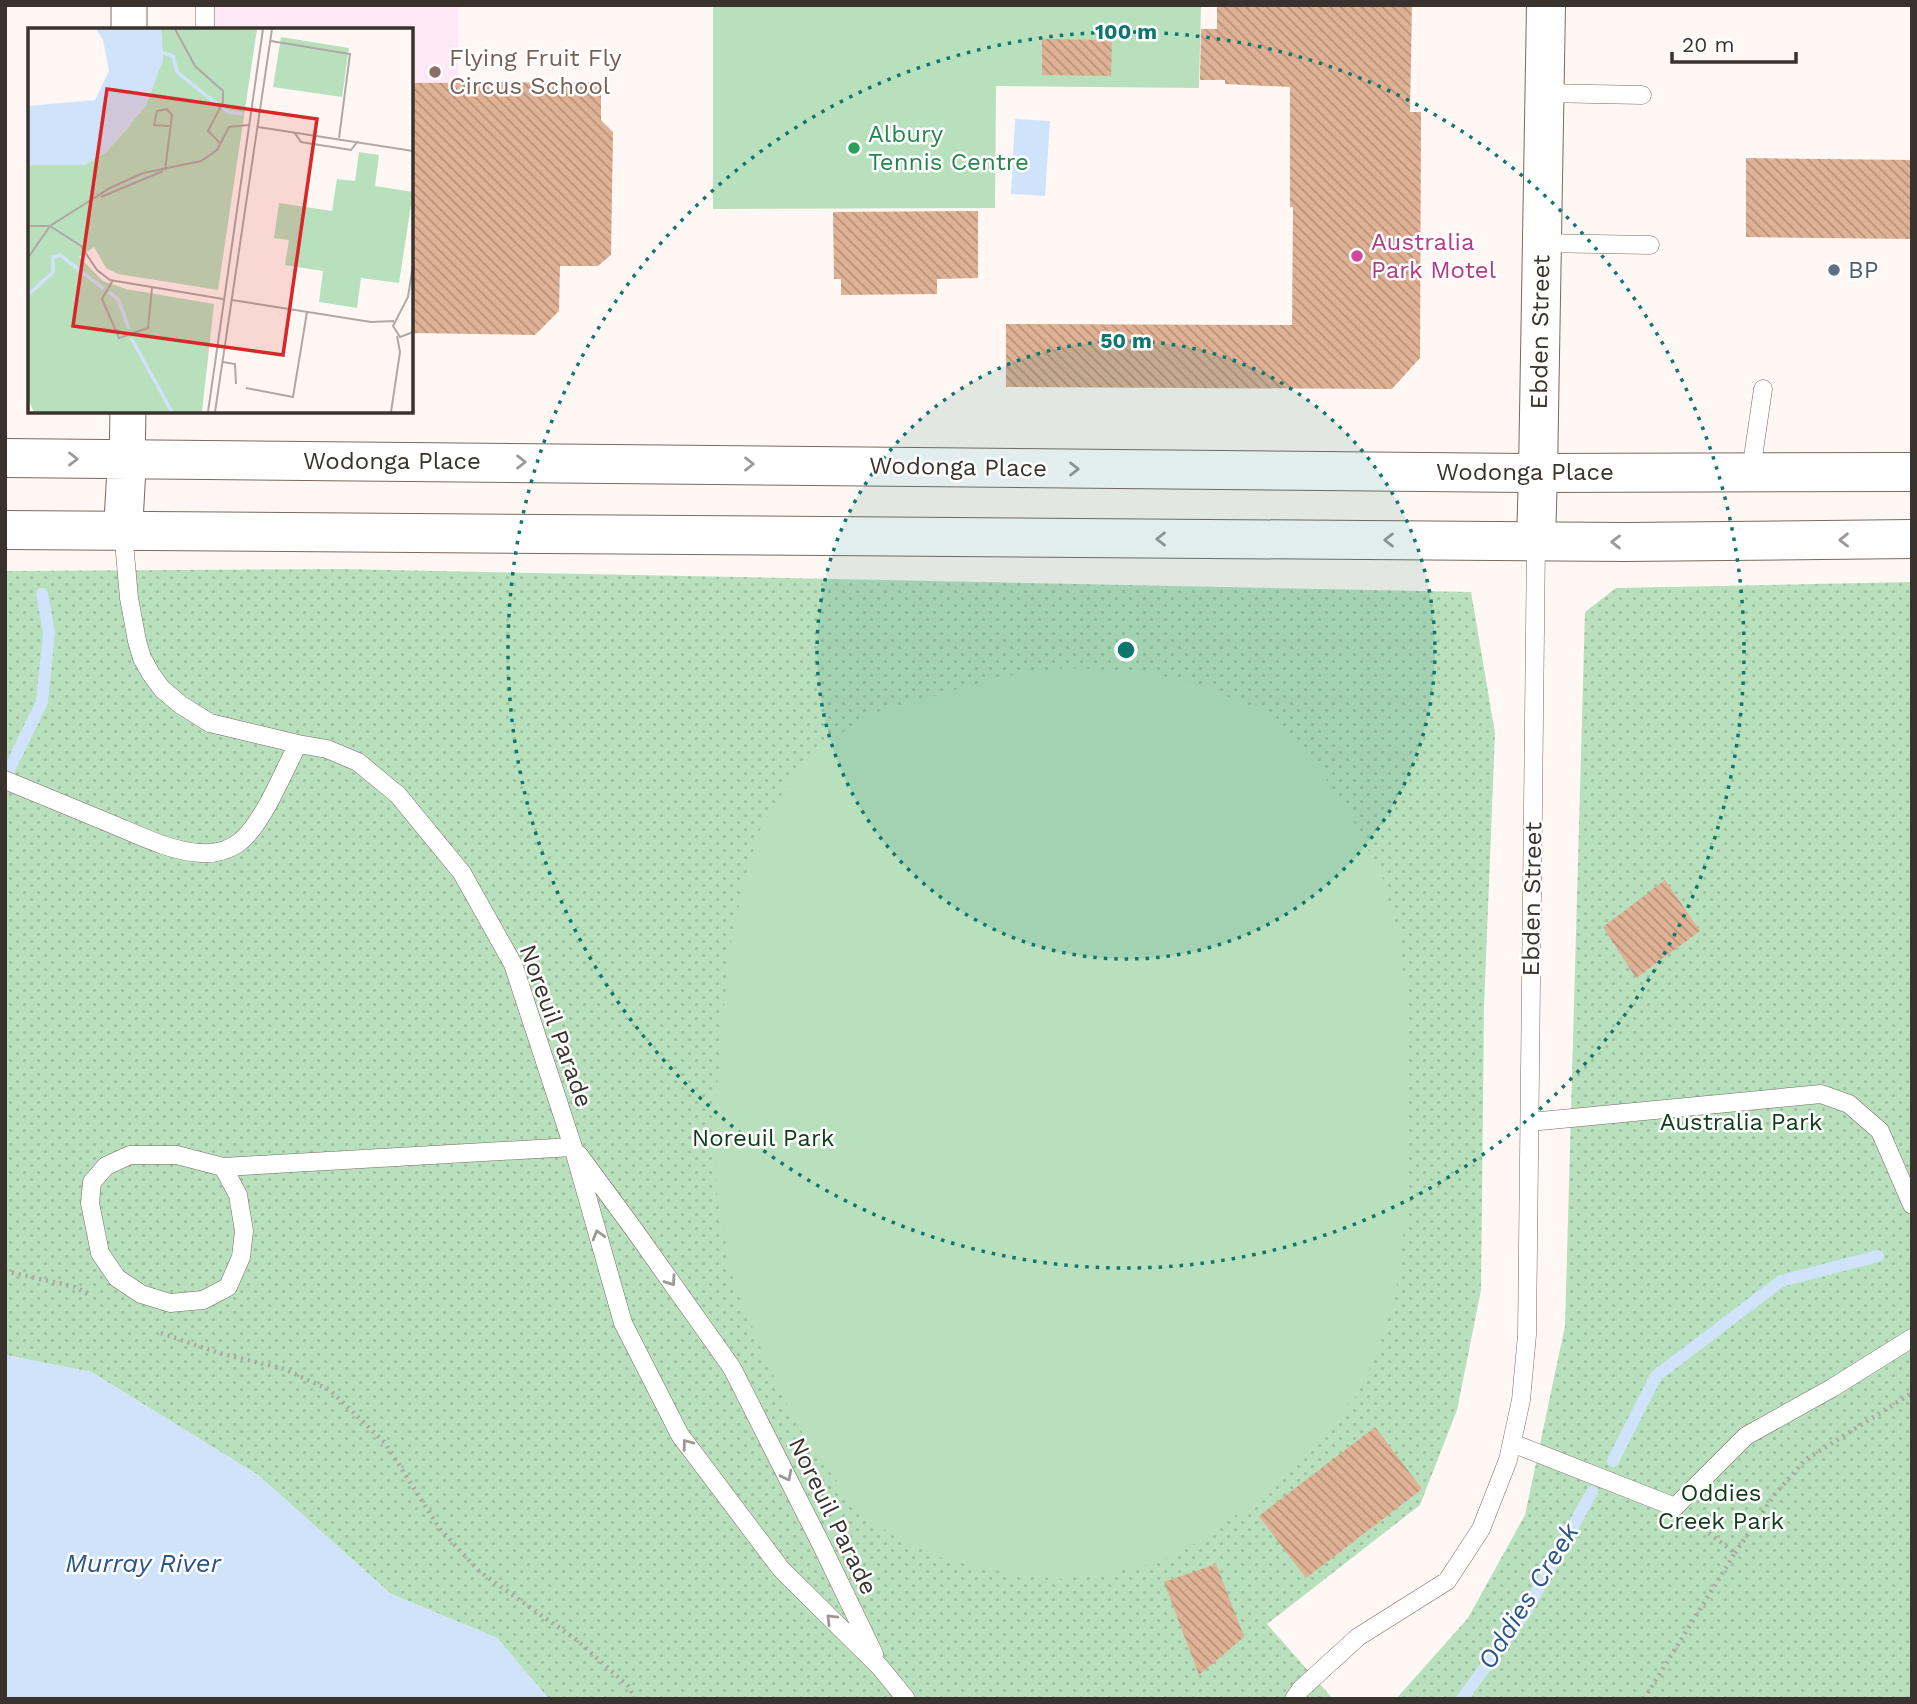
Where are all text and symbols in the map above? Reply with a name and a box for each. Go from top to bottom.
text: 100 m [1095,19,1157,44]
scale bar [1672,21,1796,65]
inset map [28,28,413,413]
text: 20 m [1682,32,1734,57]
place label: Flying Fruit Fly Circus School [449,44,622,100]
marker: Flying Fruit Fly Circus School [427,64,443,80]
place label: Albury Tennis Centre [868,120,1029,176]
marker: Albury Tennis Centre [846,140,862,156]
place label: Australia Park Motel [1371,228,1497,284]
marker: Australia Park Motel [1349,248,1365,264]
street label: Ebden Street [1525,254,1555,410]
place label: BP [1848,256,1878,284]
marker: BP [1826,262,1842,278]
text: 50 m [1100,328,1152,353]
street label: Wodonga Place [303,447,481,475]
one-way arrow [69,451,79,467]
street label: Wodonga Place [869,451,1047,483]
one-way arrow [517,454,527,470]
one-way arrow [744,456,755,472]
street label: Wodonga Place [1436,458,1614,486]
one-way arrow [1069,461,1080,476]
one-way arrow [1155,531,1166,547]
one-way arrow [1838,532,1848,548]
one-way arrow [1383,533,1394,548]
one-way arrow [1610,534,1621,550]
centre of rings [1114,638,1138,662]
street label: Ebden Street [1517,821,1547,977]
street label: Noreuil Parade [514,941,598,1111]
park label: Australia Park [1660,1108,1823,1136]
park label: Noreuil Park [692,1124,835,1152]
one-way arrow [592,1229,607,1241]
one-way arrow [663,1273,675,1286]
street label: Noreuil Parade [783,1433,883,1599]
one-way arrow [682,1439,695,1451]
one-way arrow [779,1469,793,1481]
park label: Oddies Creek Park [1658,1479,1785,1535]
water label: Oddies Creek [1471,1517,1585,1674]
water label: Murray River [65,1548,222,1578]
one-way arrow [827,1614,840,1627]

